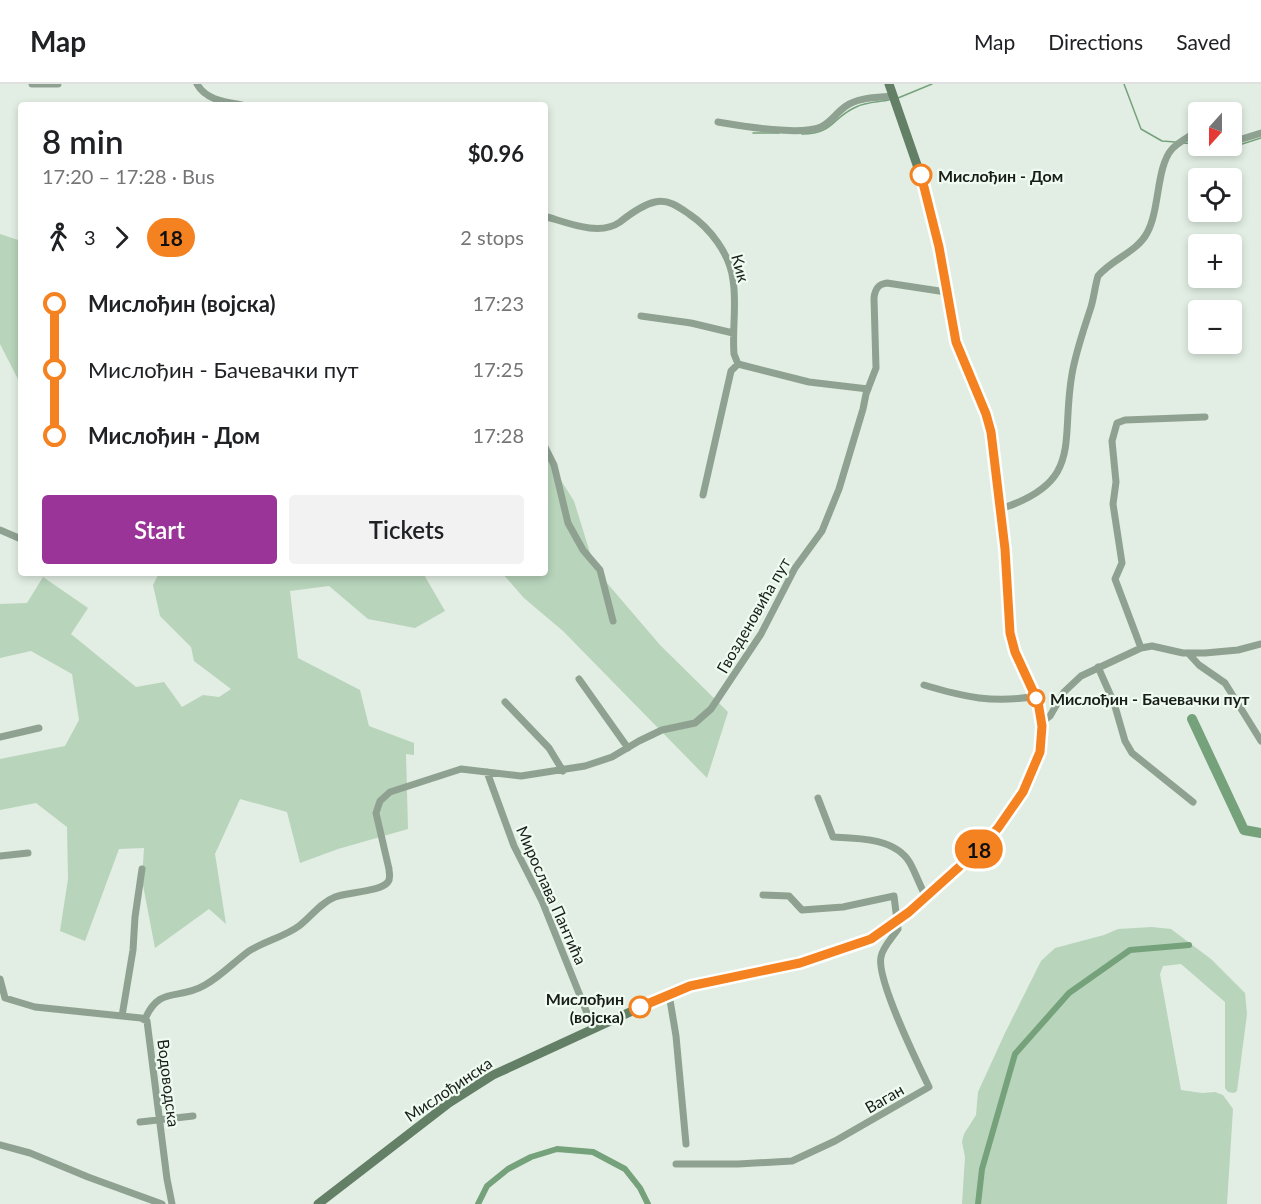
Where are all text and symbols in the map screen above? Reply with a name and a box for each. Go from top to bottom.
text: Map [30,24,86,58]
text: Map [974,29,1015,54]
text: Directions [1048,29,1143,54]
text: Saved [1176,29,1231,54]
north arrow [1188,102,1242,156]
map controls [1188,102,1242,354]
text: 8 min [42,121,123,161]
text: $0.96 [468,140,524,167]
text: 17:20 – 17:28 · Bus [42,164,215,188]
marker: Мислођин - Дом [910,164,932,186]
place label: Мислођин - Дом [938,166,1063,185]
button: locate [1188,168,1242,222]
icon: walk [42,221,75,254]
icon: forward [105,221,138,254]
text: 3 [84,225,96,249]
text: 18 [159,225,183,250]
text: 2 stops [460,225,524,249]
button: + [1188,234,1242,288]
street label: Кик [728,252,754,285]
text: Мислођин (војска) [88,290,276,317]
text: 17:23 [473,291,524,315]
button: − [1188,300,1242,354]
text: Мислођин - Бачевачки пут [88,356,359,383]
text: 17:25 [473,357,524,381]
text: Мислођин - Дом [88,422,260,449]
text: 17:28 [473,423,524,447]
button: Start [42,495,277,564]
button: Tickets [289,495,524,564]
street label: Гвозденовића пут [712,554,794,676]
marker: Мислођин - Бачевачки пут [1027,689,1045,707]
place label: Мислођин - Бачевачки пут [1050,689,1250,708]
street label: Мирослава Пантића [513,823,591,967]
line badge: 18 [952,830,1006,868]
text: 18 [967,837,991,862]
place label: Мислођин (војска) [546,989,624,1026]
marker: Мислођин (војска) [629,996,651,1018]
street label: Водоводска [154,1038,184,1128]
street label: Мислођинска [401,1053,495,1125]
street label: Ваган [861,1079,907,1117]

